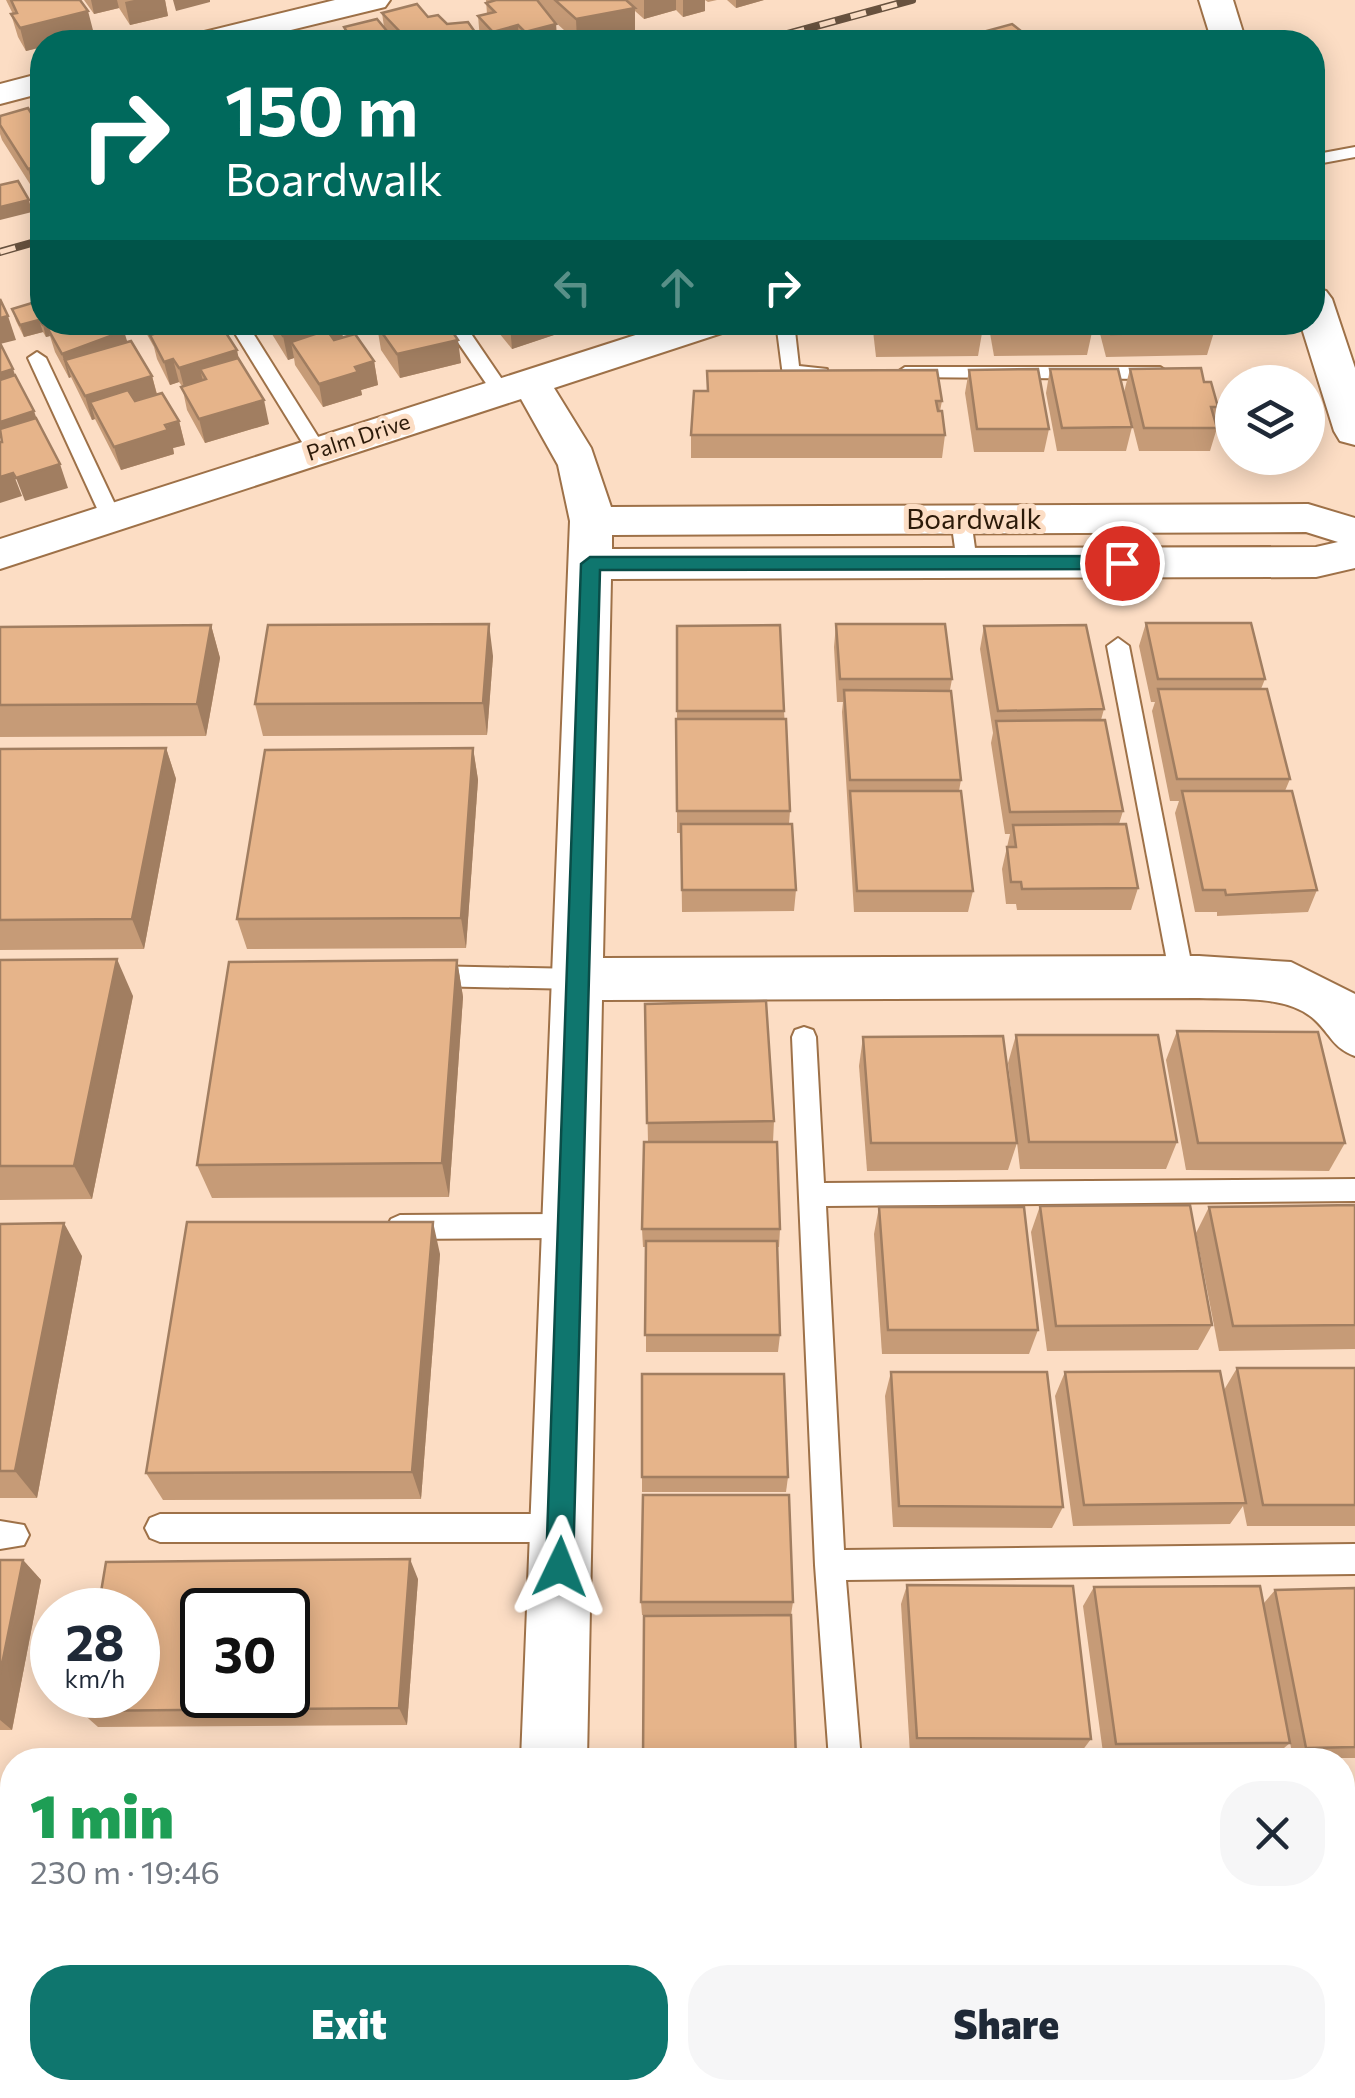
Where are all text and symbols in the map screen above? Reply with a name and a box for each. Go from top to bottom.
text: 150 m [225,65,418,150]
icon: right [60,70,190,200]
text: Boardwalk [225,150,443,205]
icon: left [545,260,600,315]
icon: ahead [650,260,705,315]
icon: right [755,260,810,315]
map controls [1215,365,1325,475]
button: layers [1215,365,1325,475]
street label: Palm Drive [303,407,413,466]
street label: Boardwalk [906,501,1042,535]
pin [1080,521,1165,606]
icon: arrive [1095,536,1150,591]
position arrow [508,1515,612,1619]
speed limit sign: 30 [180,1588,310,1718]
text: 28 [65,1610,125,1671]
text: km/h [65,1663,125,1693]
text: 1 min [30,1777,174,1850]
button: close [1220,1781,1325,1886]
text: 230 m · 19:46 [30,1851,220,1891]
button: Exit [30,1965,668,2080]
button: Share [688,1965,1325,2080]

